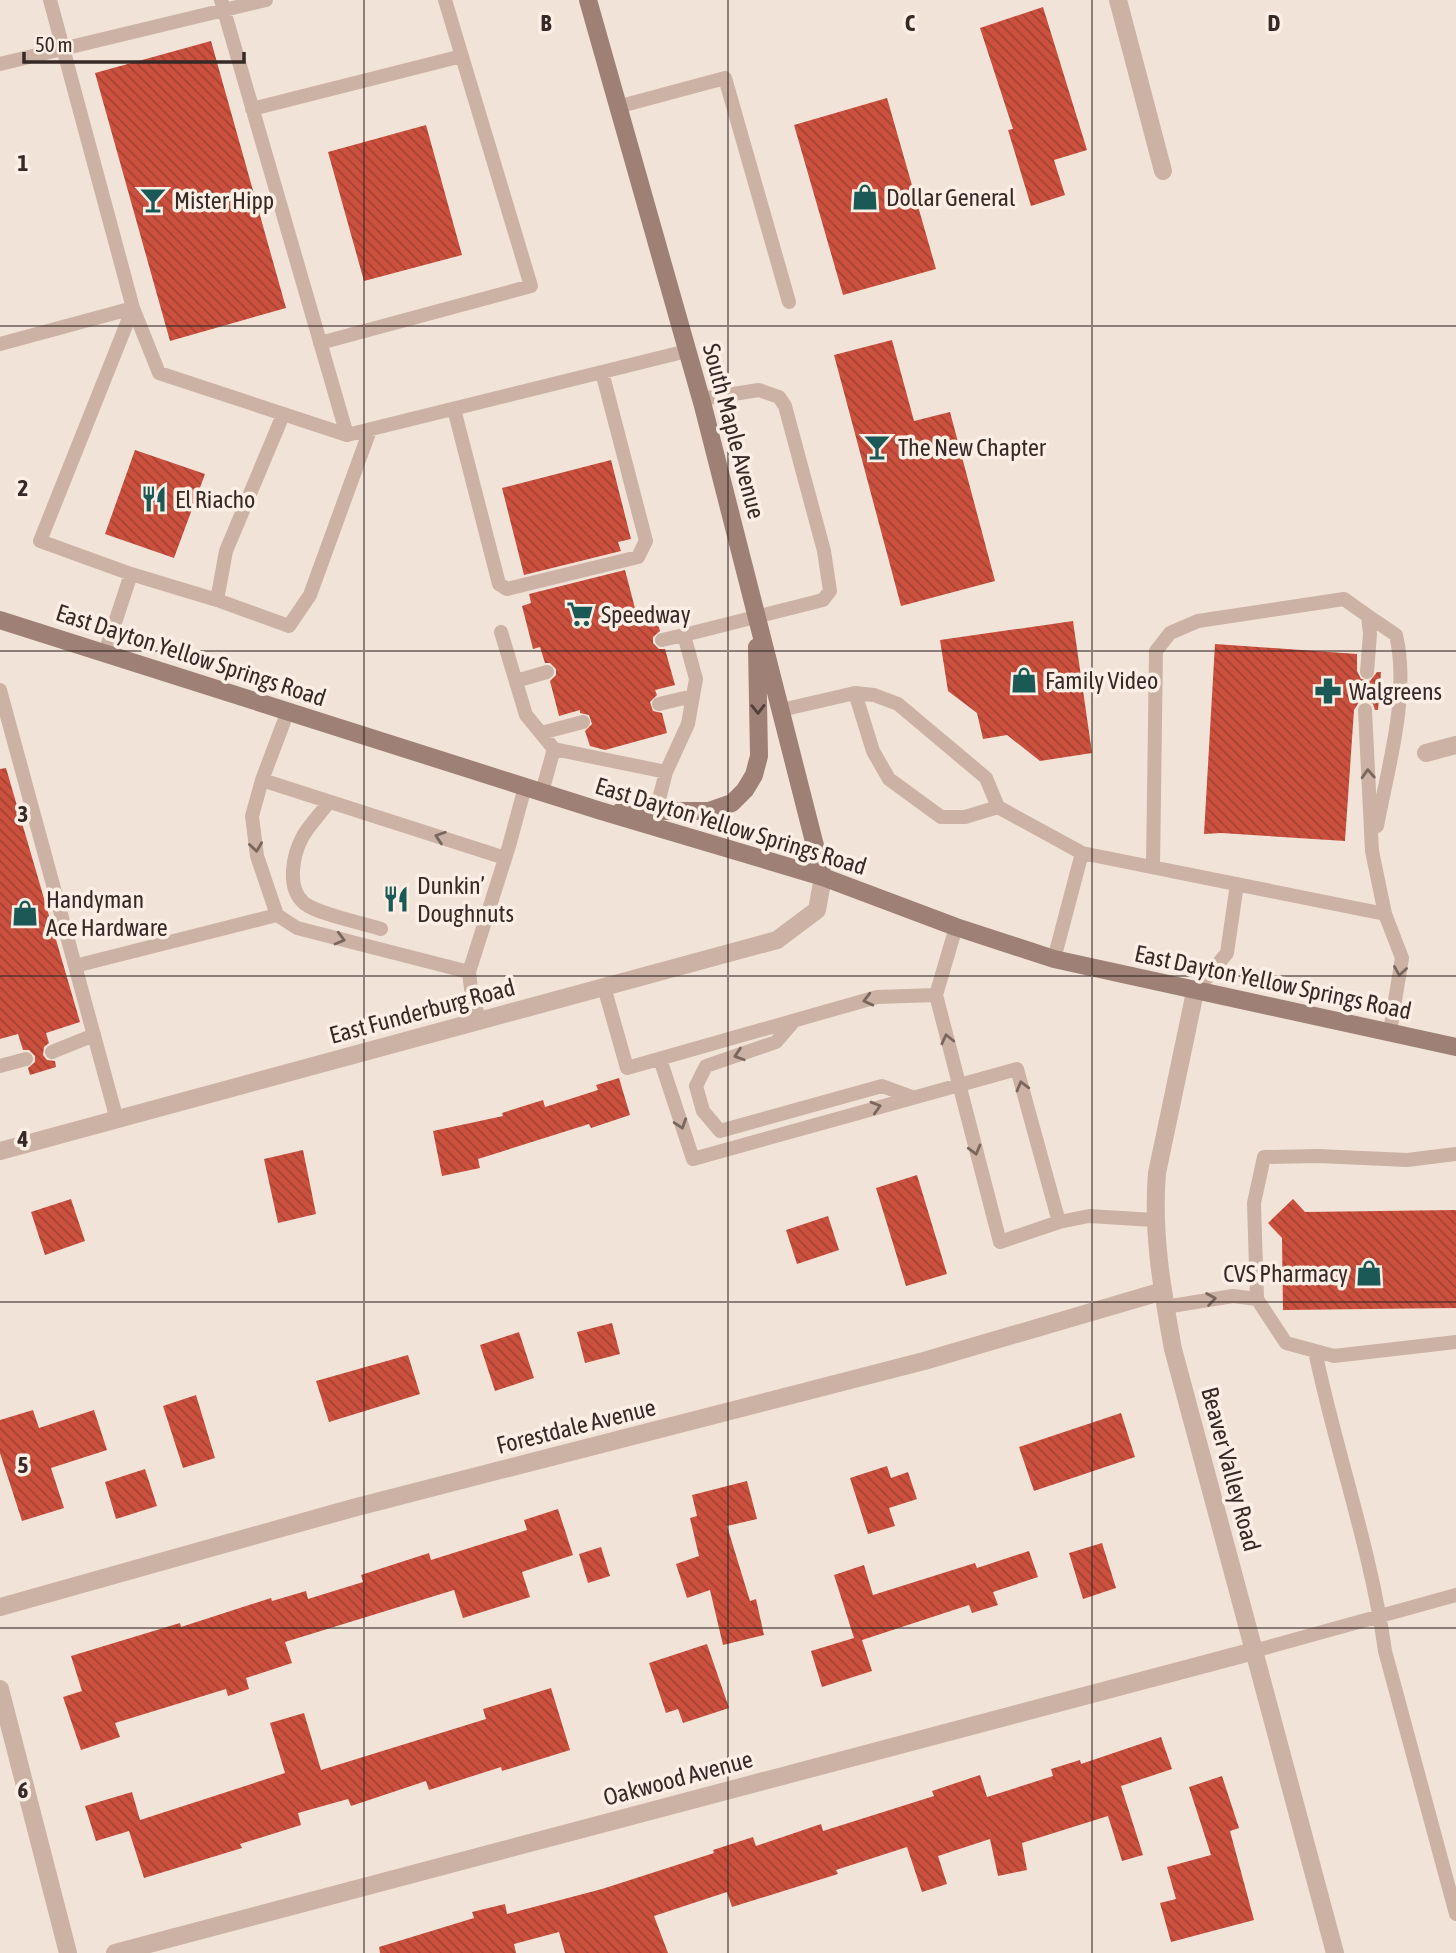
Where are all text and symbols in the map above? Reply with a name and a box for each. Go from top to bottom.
text: B [541,10,552,36]
text: C [905,10,916,36]
text: D [1268,10,1281,36]
scale bar [24,21,245,65]
text: 50 m [35,32,73,56]
text: 1 [18,150,29,176]
shop icon: Dollar General [850,182,880,212]
place label: Dollar General [886,184,1016,211]
bar icon: Mister Hipp [138,185,168,215]
place label: Mister Hipp [174,187,274,214]
street label: South Maple Avenue [698,340,770,522]
bar icon: The New Chapter [862,432,892,462]
place label: The New Chapter [898,434,1047,461]
text: 2 [18,475,28,501]
restaurant icon: El Riacho [139,484,169,514]
place label: El Riacho [175,486,255,513]
street label: East Dayton Yellow Springs Road [53,599,329,711]
supermarket icon: Speedway [565,599,595,629]
place label: Speedway [601,601,691,628]
shop icon: Family Video [1009,665,1039,695]
place label: Family Video [1045,667,1158,694]
pharmacy icon: Walgreens [1313,676,1343,706]
place label: Walgreens [1349,678,1442,705]
one-way arrow [750,704,766,714]
one-way arrow [1361,768,1376,779]
street label: East Dayton Yellow Springs Road [592,772,870,880]
text: 3 [18,801,28,827]
one-way arrow [434,831,447,845]
one-way arrow [248,841,263,853]
place label: Dunkin’ Doughnuts [417,872,514,927]
restaurant icon: Dunkin’ Doughnuts [381,884,411,914]
place label: Handyman Ace Hardware [46,886,168,941]
shop icon: Handyman Ace Hardware [10,898,40,928]
one-way arrow [334,931,346,945]
street label: East Dayton Yellow Springs Road [1132,939,1414,1025]
one-way arrow [1393,965,1408,977]
street label: East Funderburg Road [326,973,518,1049]
one-way arrow [862,992,874,1006]
one-way arrow [941,1034,955,1046]
one-way arrow [734,1047,746,1061]
one-way arrow [1015,1080,1030,1092]
one-way arrow [870,1101,882,1116]
one-way arrow [673,1117,687,1129]
text: 4 [17,1126,29,1152]
one-way arrow [967,1144,981,1156]
shop icon: CVS Pharmacy [1354,1258,1384,1288]
place label: CVS Pharmacy [1223,1260,1348,1287]
one-way arrow [1205,1292,1217,1307]
street label: Beaver Valley Road [1196,1384,1266,1554]
street label: Forestdale Avenue [494,1393,658,1459]
text: 5 [18,1452,29,1478]
street label: Oakwood Avenue [600,1745,756,1811]
text: 6 [18,1777,29,1803]

